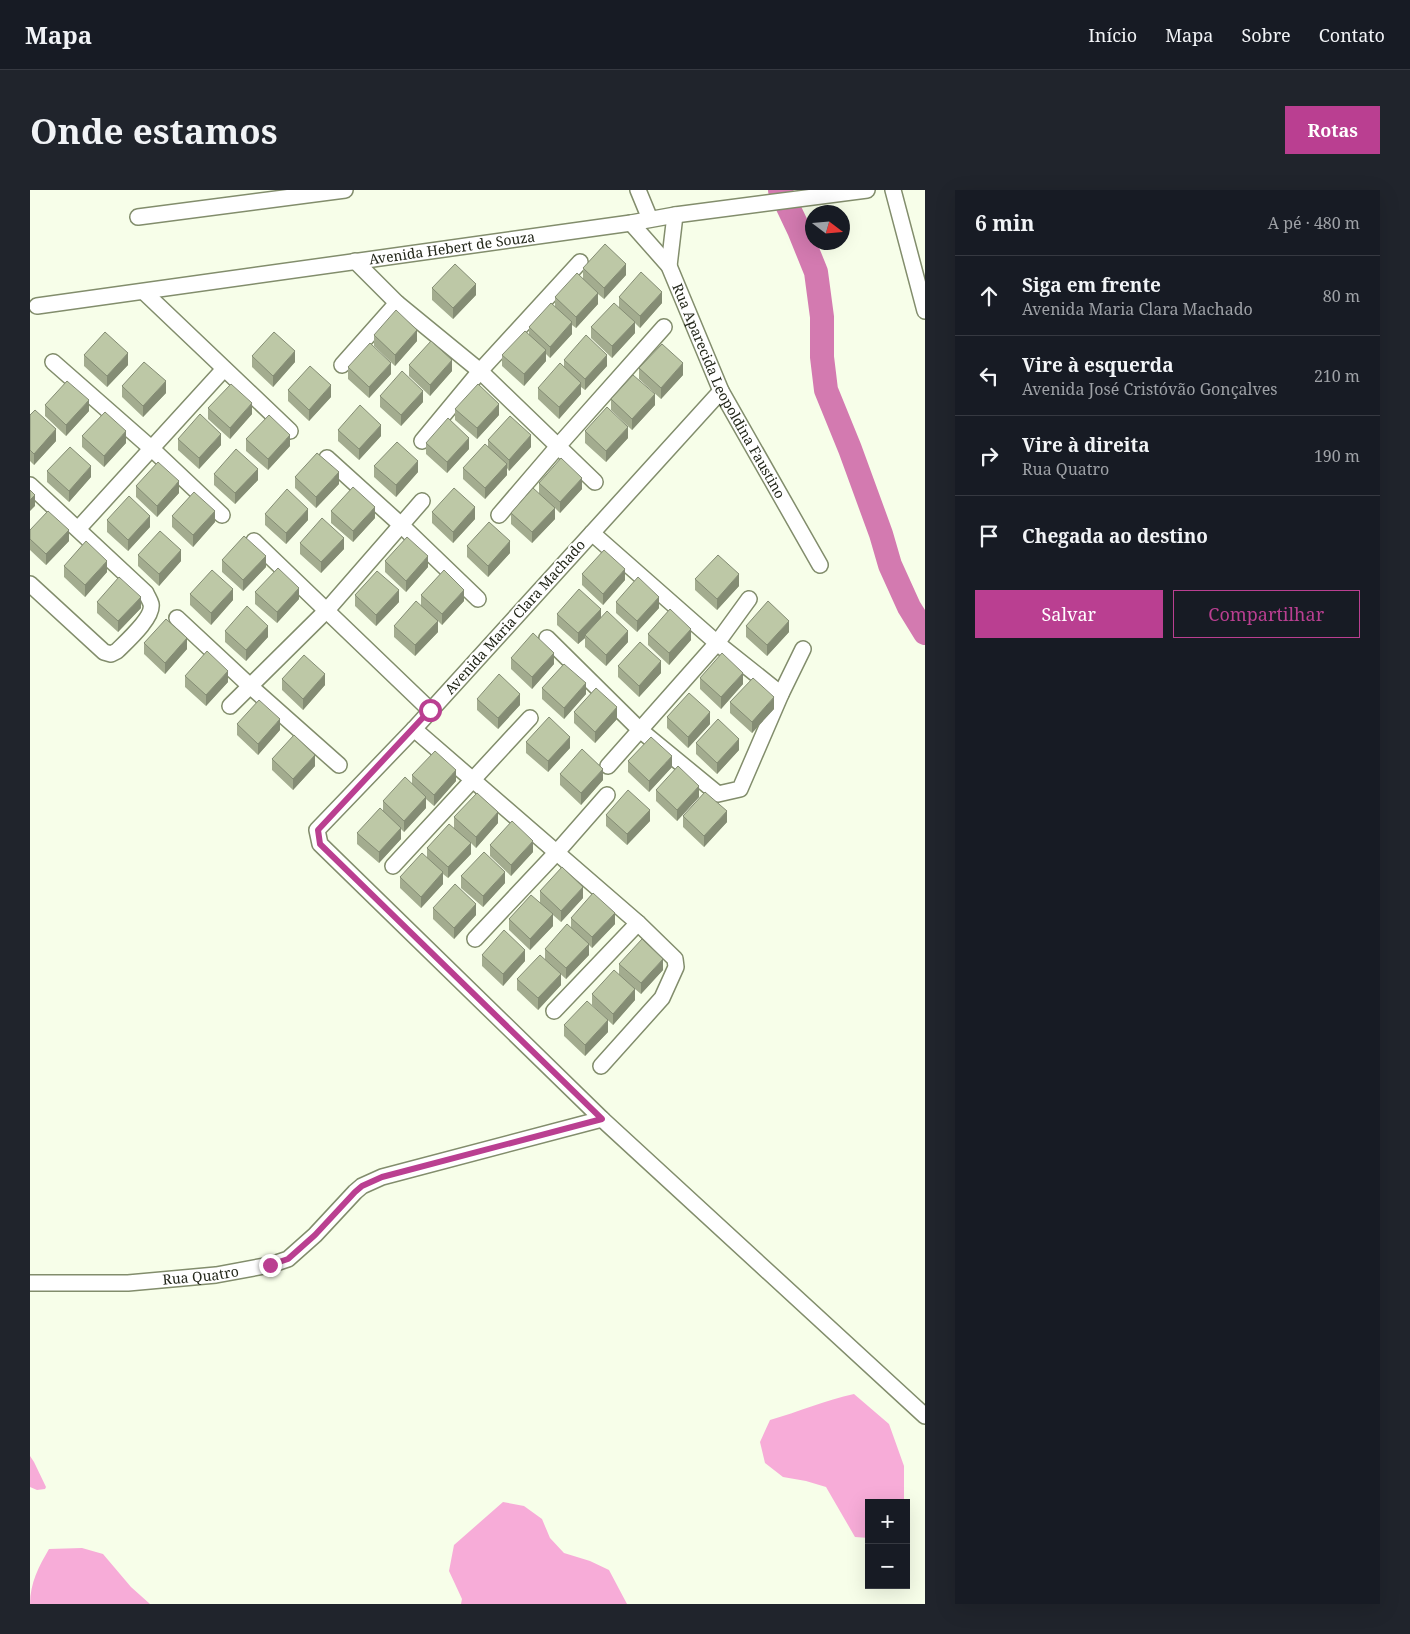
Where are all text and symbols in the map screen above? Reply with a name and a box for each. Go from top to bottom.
text: Mapa [25,18,92,51]
text: Início [1088,23,1137,47]
text: Mapa [1165,23,1213,47]
text: Sobre [1241,23,1291,47]
text: Contato [1319,23,1385,47]
button: Rotas [1285,106,1380,154]
text: Onde estamos [30,107,278,154]
north arrow [805,205,850,250]
text: 6 min [975,209,1034,237]
text: A pé · 480 m [1268,212,1360,234]
street label: Avenida Hebert de Souza [368,227,536,269]
text: Siga em frente [1022,272,1161,298]
street label: Rua Aparecida Leopoldina Faustino [668,280,790,502]
icon: ahead [975,282,1003,310]
text: 80 m [1323,285,1360,307]
text: Avenida Maria Clara Machado [1022,298,1253,320]
text: Vire à esquerda [1022,352,1174,378]
icon: left [975,362,1003,390]
text: 210 m [1314,365,1360,387]
text: Avenida José Cristóvão Gonçalves [1022,378,1278,400]
text: Vire à direita [1022,432,1150,458]
icon: right [975,442,1003,470]
text: 190 m [1314,445,1360,467]
text: Rua Quatro [1022,458,1109,480]
icon: arrive [975,522,1003,550]
text: Chegada ao destino [1022,523,1208,549]
street label: Avenida Maria Clara Machado [440,535,589,698]
button: Salvar [975,590,1163,638]
button: Compartilhar [1173,590,1360,638]
route start [419,699,442,722]
route end [259,1254,282,1277]
street label: Rua Quatro [162,1261,240,1289]
map controls [865,1499,910,1589]
button: + [865,1499,910,1544]
button: − [865,1544,910,1589]

